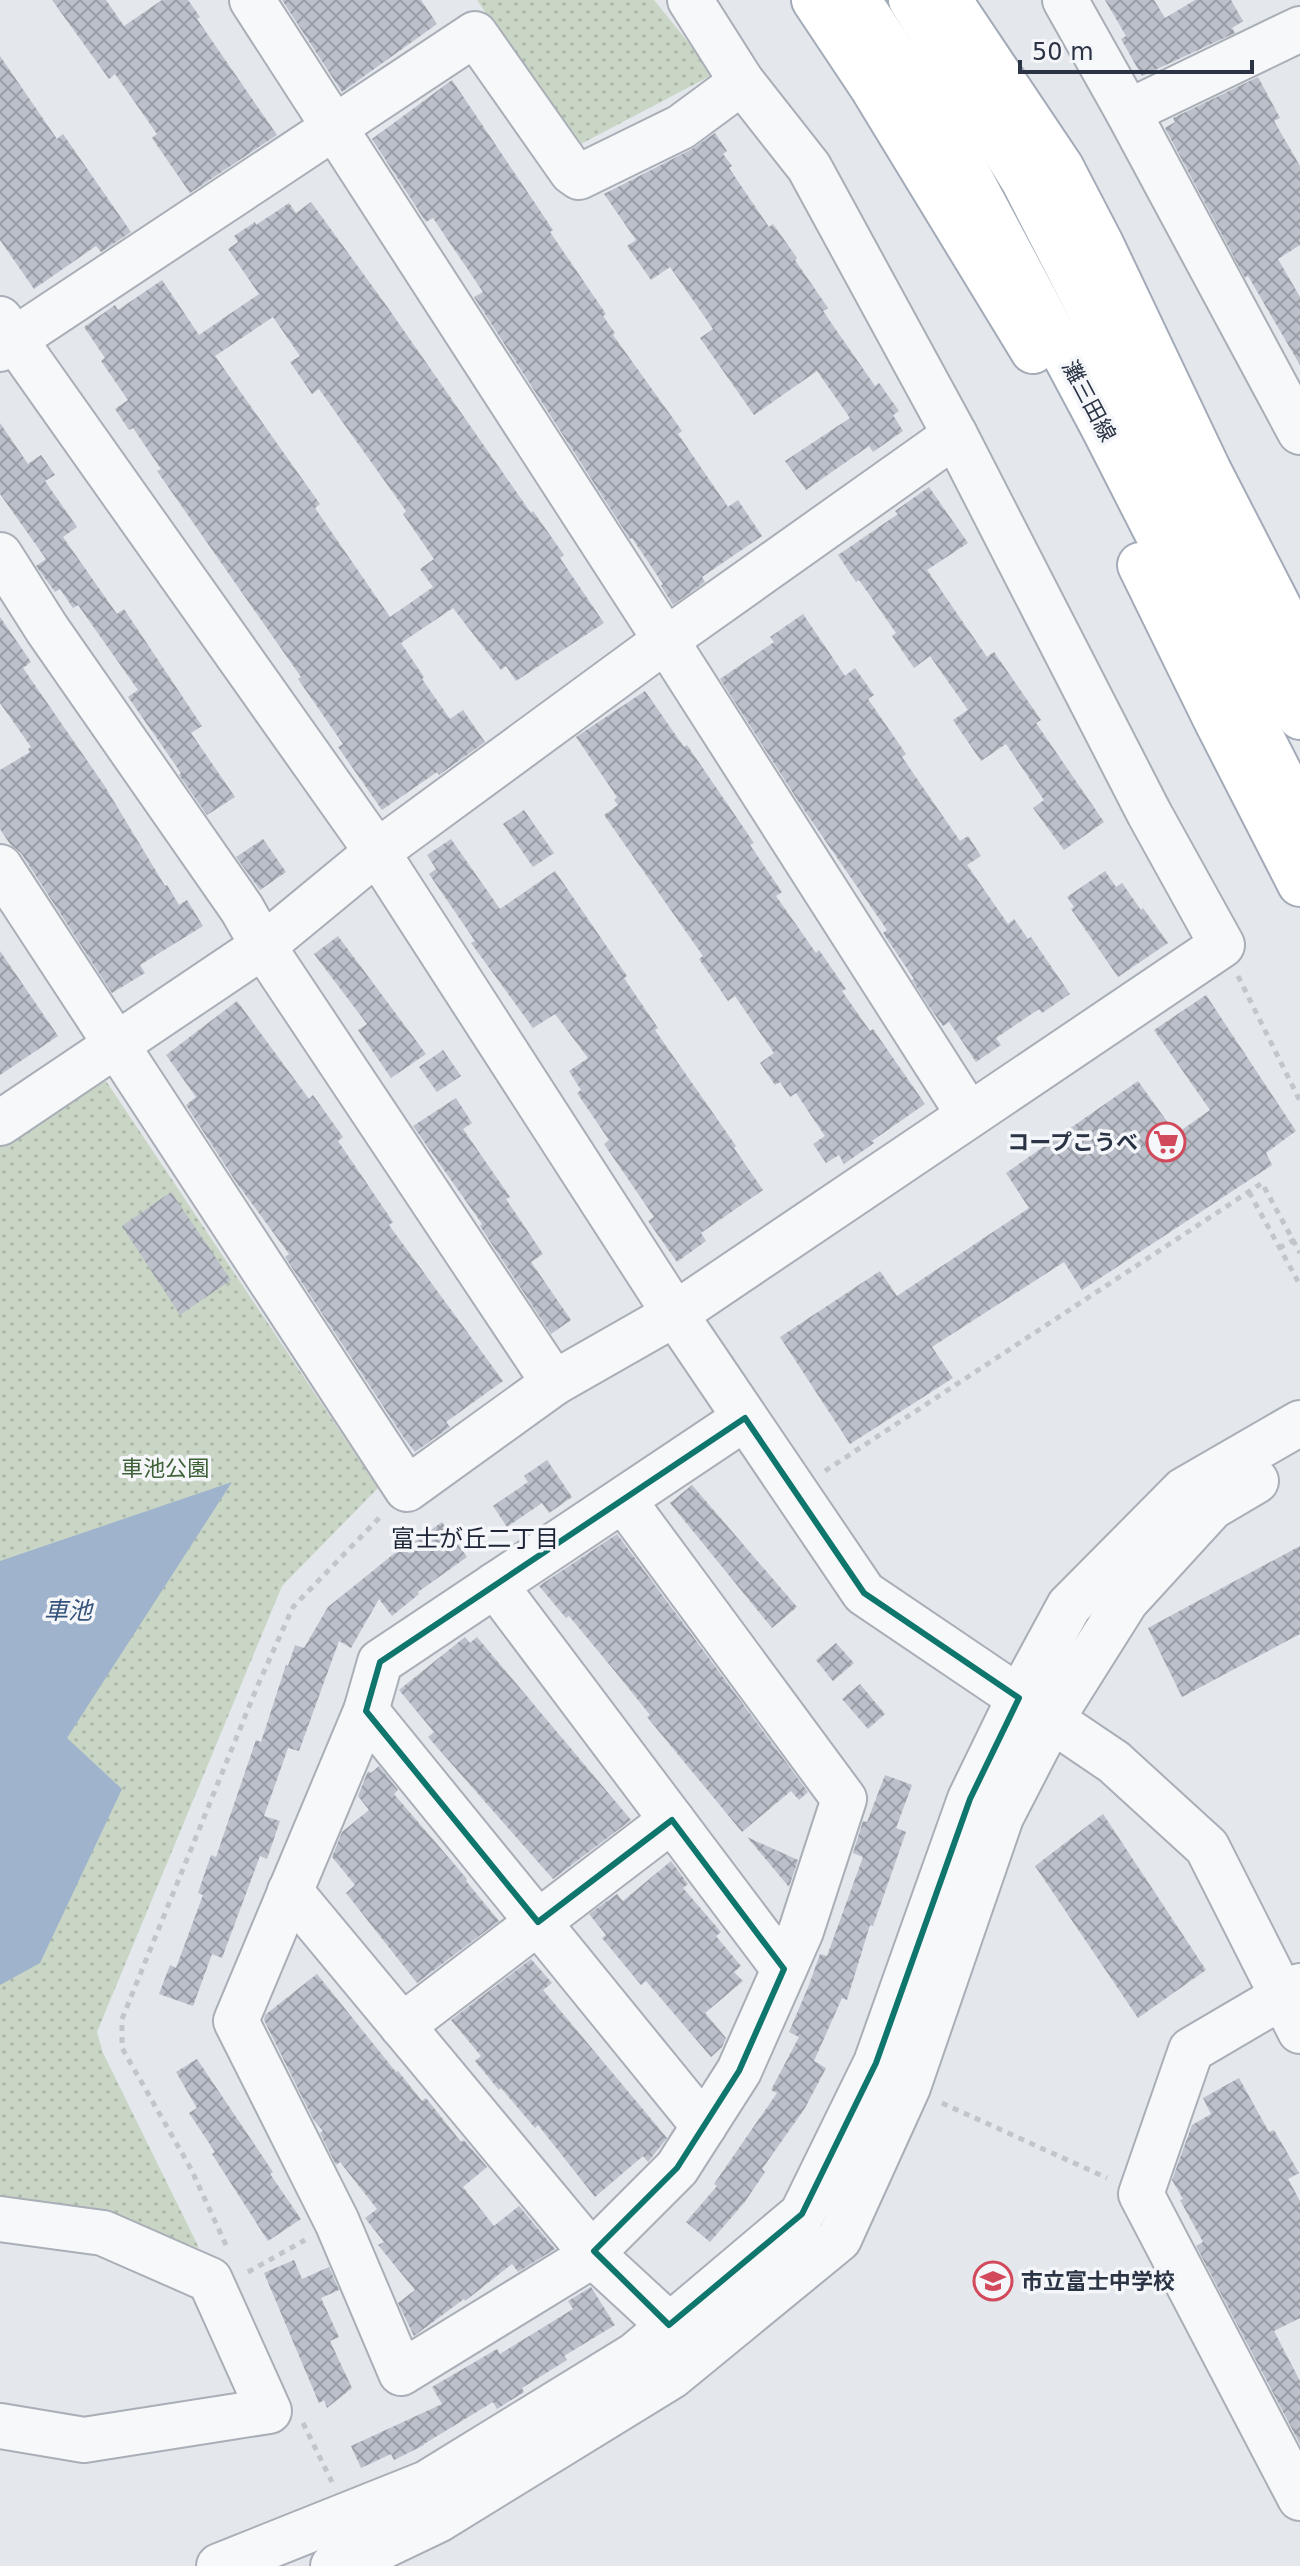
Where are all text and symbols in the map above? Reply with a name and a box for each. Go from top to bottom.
scale bar [1020,24,1252,74]
text: 50 m [1032,38,1094,66]
street label: 灘三田線 [1057,356,1121,446]
supermarket icon: コープこうべ [1145,1121,1187,1163]
place label: コープこうべ [1007,1130,1138,1155]
park label: 車池公園 [121,1456,209,1481]
district label: 富士が丘二丁目 [391,1525,559,1553]
water label: 車池 [44,1597,94,1625]
school or university icon: 市立富士中学校 [972,2260,1014,2302]
place label: 市立富士中学校 [1021,2269,1175,2294]

